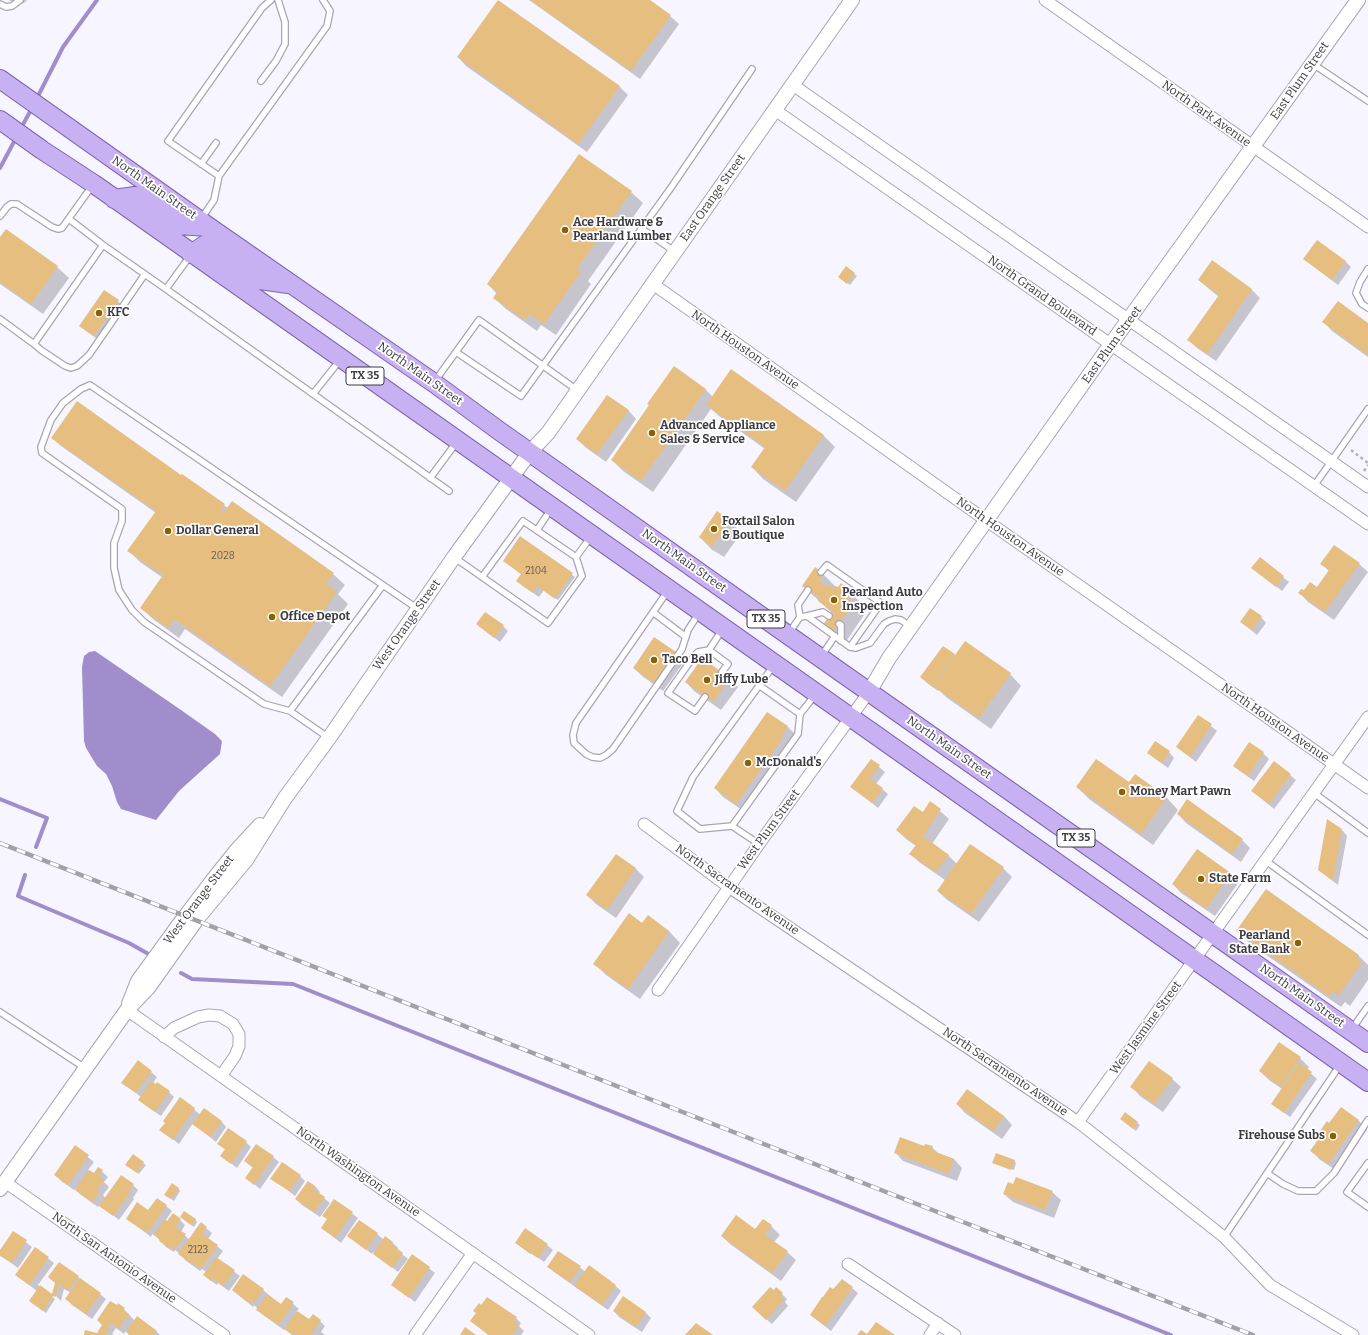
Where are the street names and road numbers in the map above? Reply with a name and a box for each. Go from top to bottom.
street label: East Plum Street [1268,39,1332,123]
street label: North Park Avenue [1159,78,1253,150]
street label: East Orange Street [677,151,749,245]
street label: North Main Street [109,153,199,223]
street label: North Grand Boulevard [985,253,1099,339]
street label: East Plum Street [1079,304,1145,386]
street label: North Houston Avenue [688,307,802,393]
street label: North Main Street [375,339,465,409]
road number: TX 35 [346,367,384,385]
street label: North Houston Avenue [953,494,1067,580]
street label: North Main Street [639,526,729,596]
street label: West Orange Street [370,577,444,673]
road number: TX 35 [747,610,785,628]
street label: North Houston Avenue [1218,680,1332,766]
street label: North Main Street [904,713,994,783]
street label: West Plum Street [735,787,803,873]
road number: TX 35 [1057,829,1095,847]
street label: North Sacramento Avenue [672,842,802,938]
street label: West Orange Street [161,853,237,947]
street label: North Main Street [1257,961,1347,1031]
street label: West Jasmine Street [1107,978,1185,1078]
street label: North Sacramento Avenue [940,1025,1070,1119]
street label: North Washington Avenue [293,1124,423,1220]
street label: North San Antonio Avenue [49,1209,179,1307]

